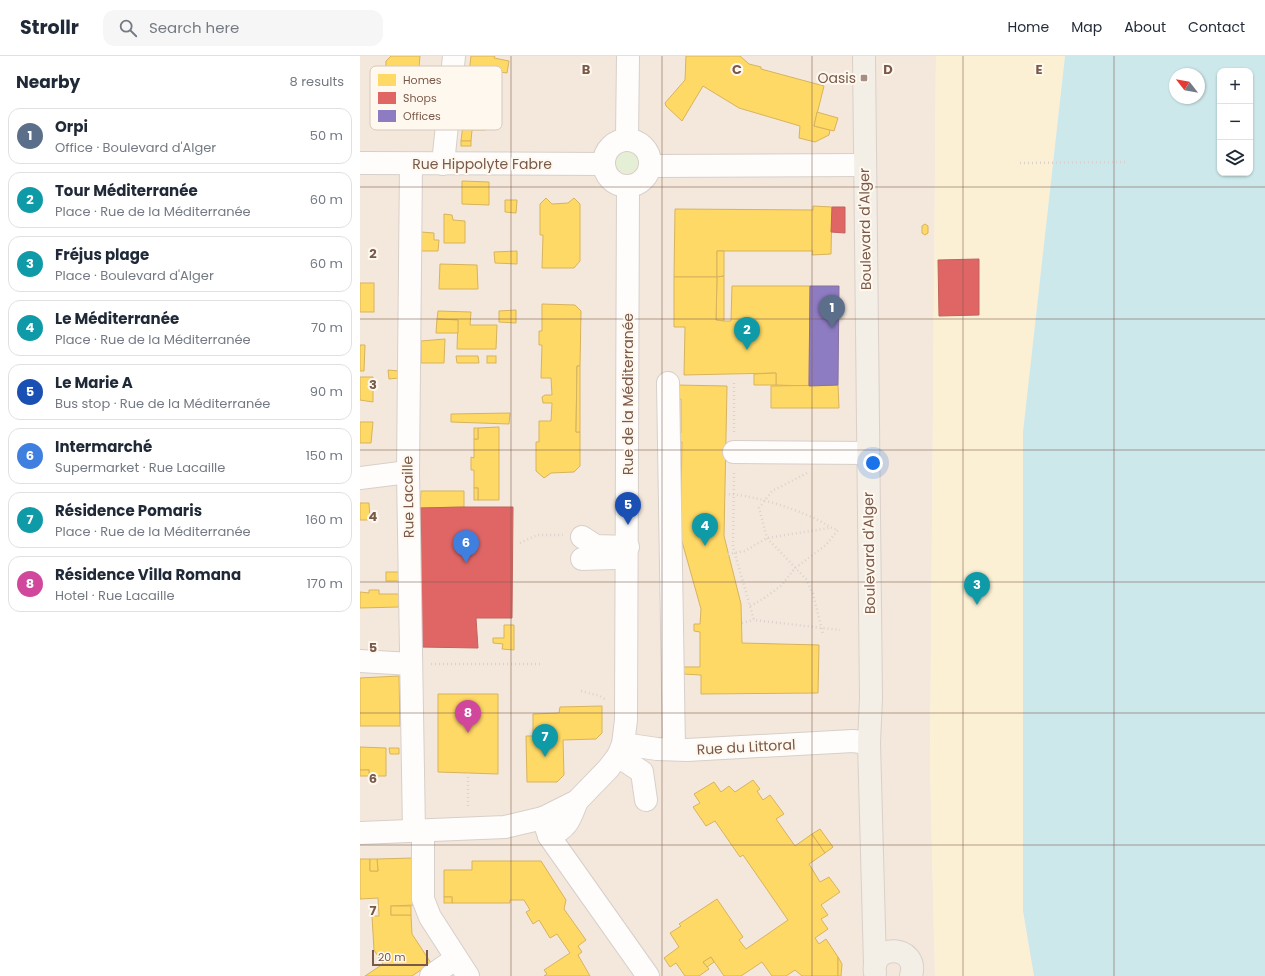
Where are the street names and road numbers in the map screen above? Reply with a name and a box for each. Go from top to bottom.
street label: Rue Hippolyte Fabre [412,154,552,174]
street label: Boulevard d'Alger [854,168,876,290]
street label: Rue de la Méditerranée [618,313,638,475]
street label: Rue Lacaille [397,455,419,538]
street label: Boulevard d'Alger [858,492,880,614]
street label: Rue du Littoral [696,734,796,760]

